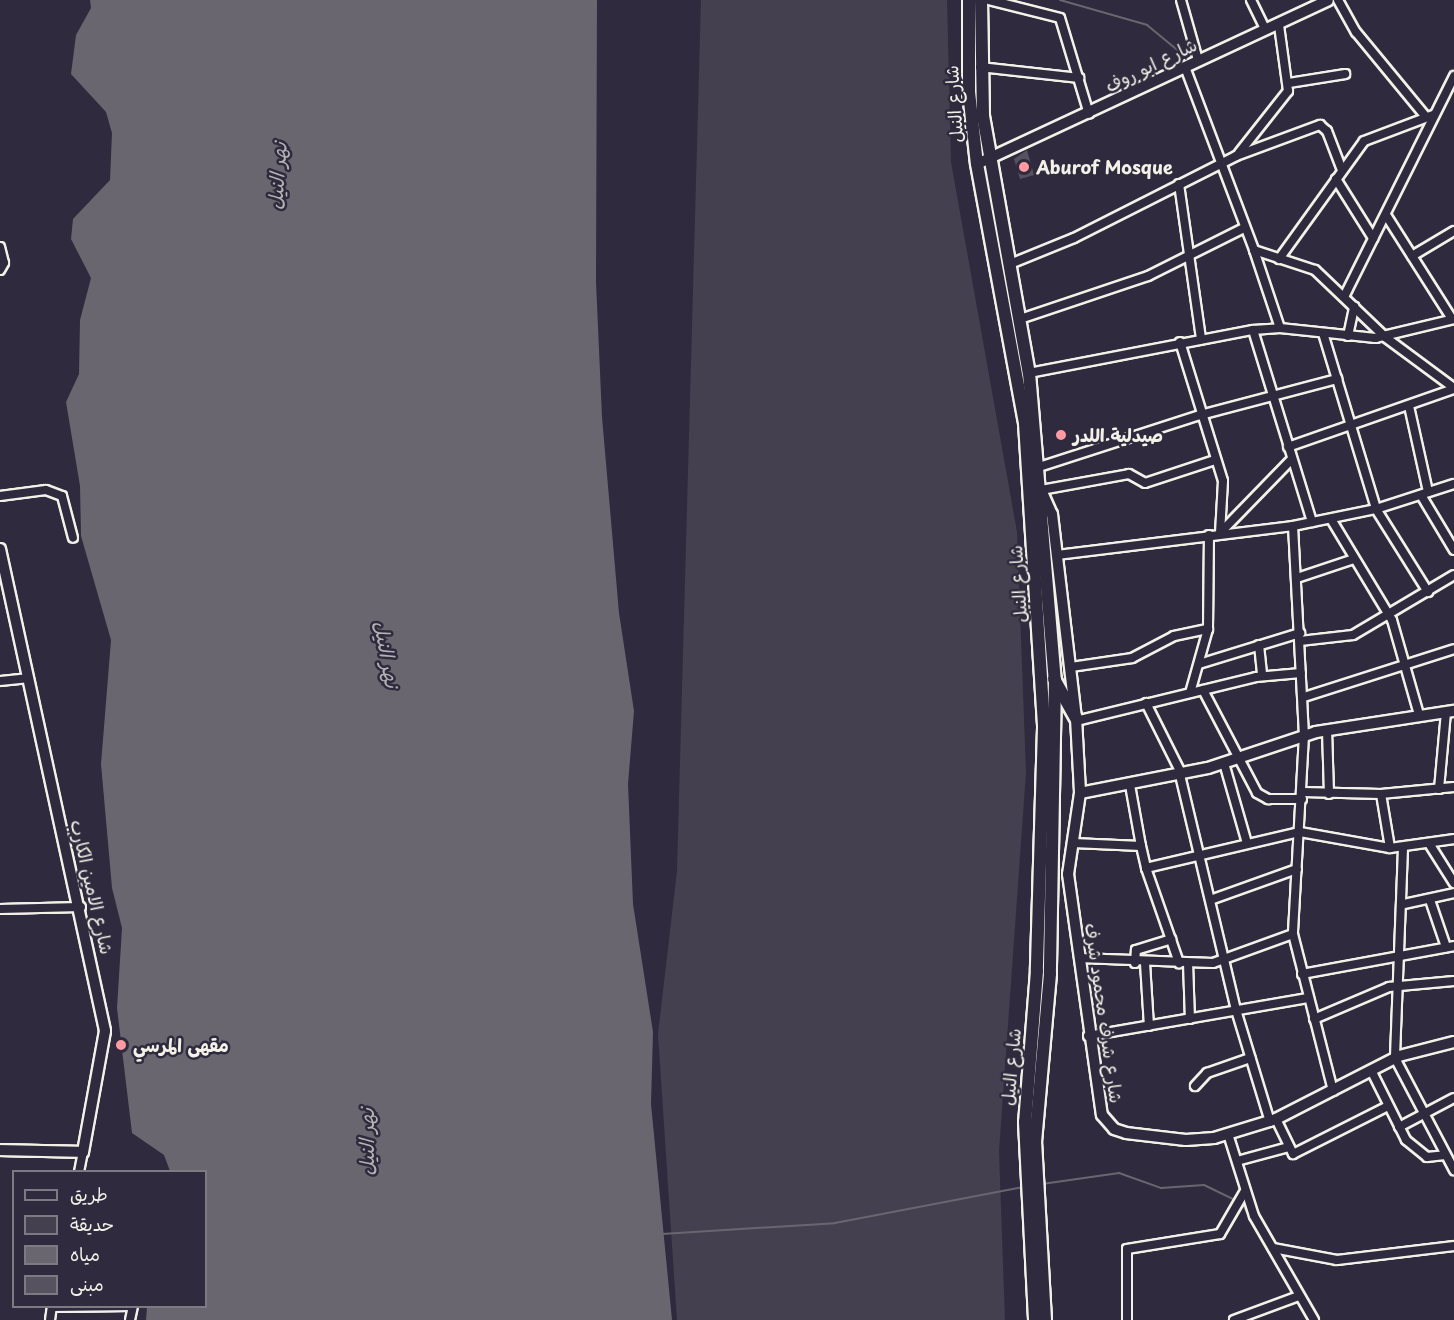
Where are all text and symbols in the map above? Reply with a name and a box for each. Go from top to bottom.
street label: شارع ابو روف [1102,33,1200,97]
street label: شارع النيل [941,65,967,143]
water label: نهر النيل [263,141,291,211]
place label: Aburof Mosque [1036,156,1173,178]
marker: Aburof Mosque [1017,160,1031,174]
place label: صيدلية اللدر [1073,424,1163,446]
marker: صيدلية اللدر [1054,428,1068,442]
street label: شارع النيل [1005,545,1031,623]
water label: نهر النيل [369,619,405,689]
street label: شارع الامين الكارب [66,818,118,956]
street label: شارع شرف محمود شرف [1081,922,1127,1104]
street label: شارع النيل [997,1027,1025,1107]
place label: مقهى المرسي [133,1034,229,1056]
marker: مقهى المرسي [114,1038,128,1052]
water label: نهر النيل [354,1108,378,1176]
legend [12,1170,207,1308]
text: طريق [70,1180,108,1207]
text: حديقة [70,1210,114,1237]
text: مياه [70,1240,100,1267]
text: مبنى [70,1270,104,1297]

